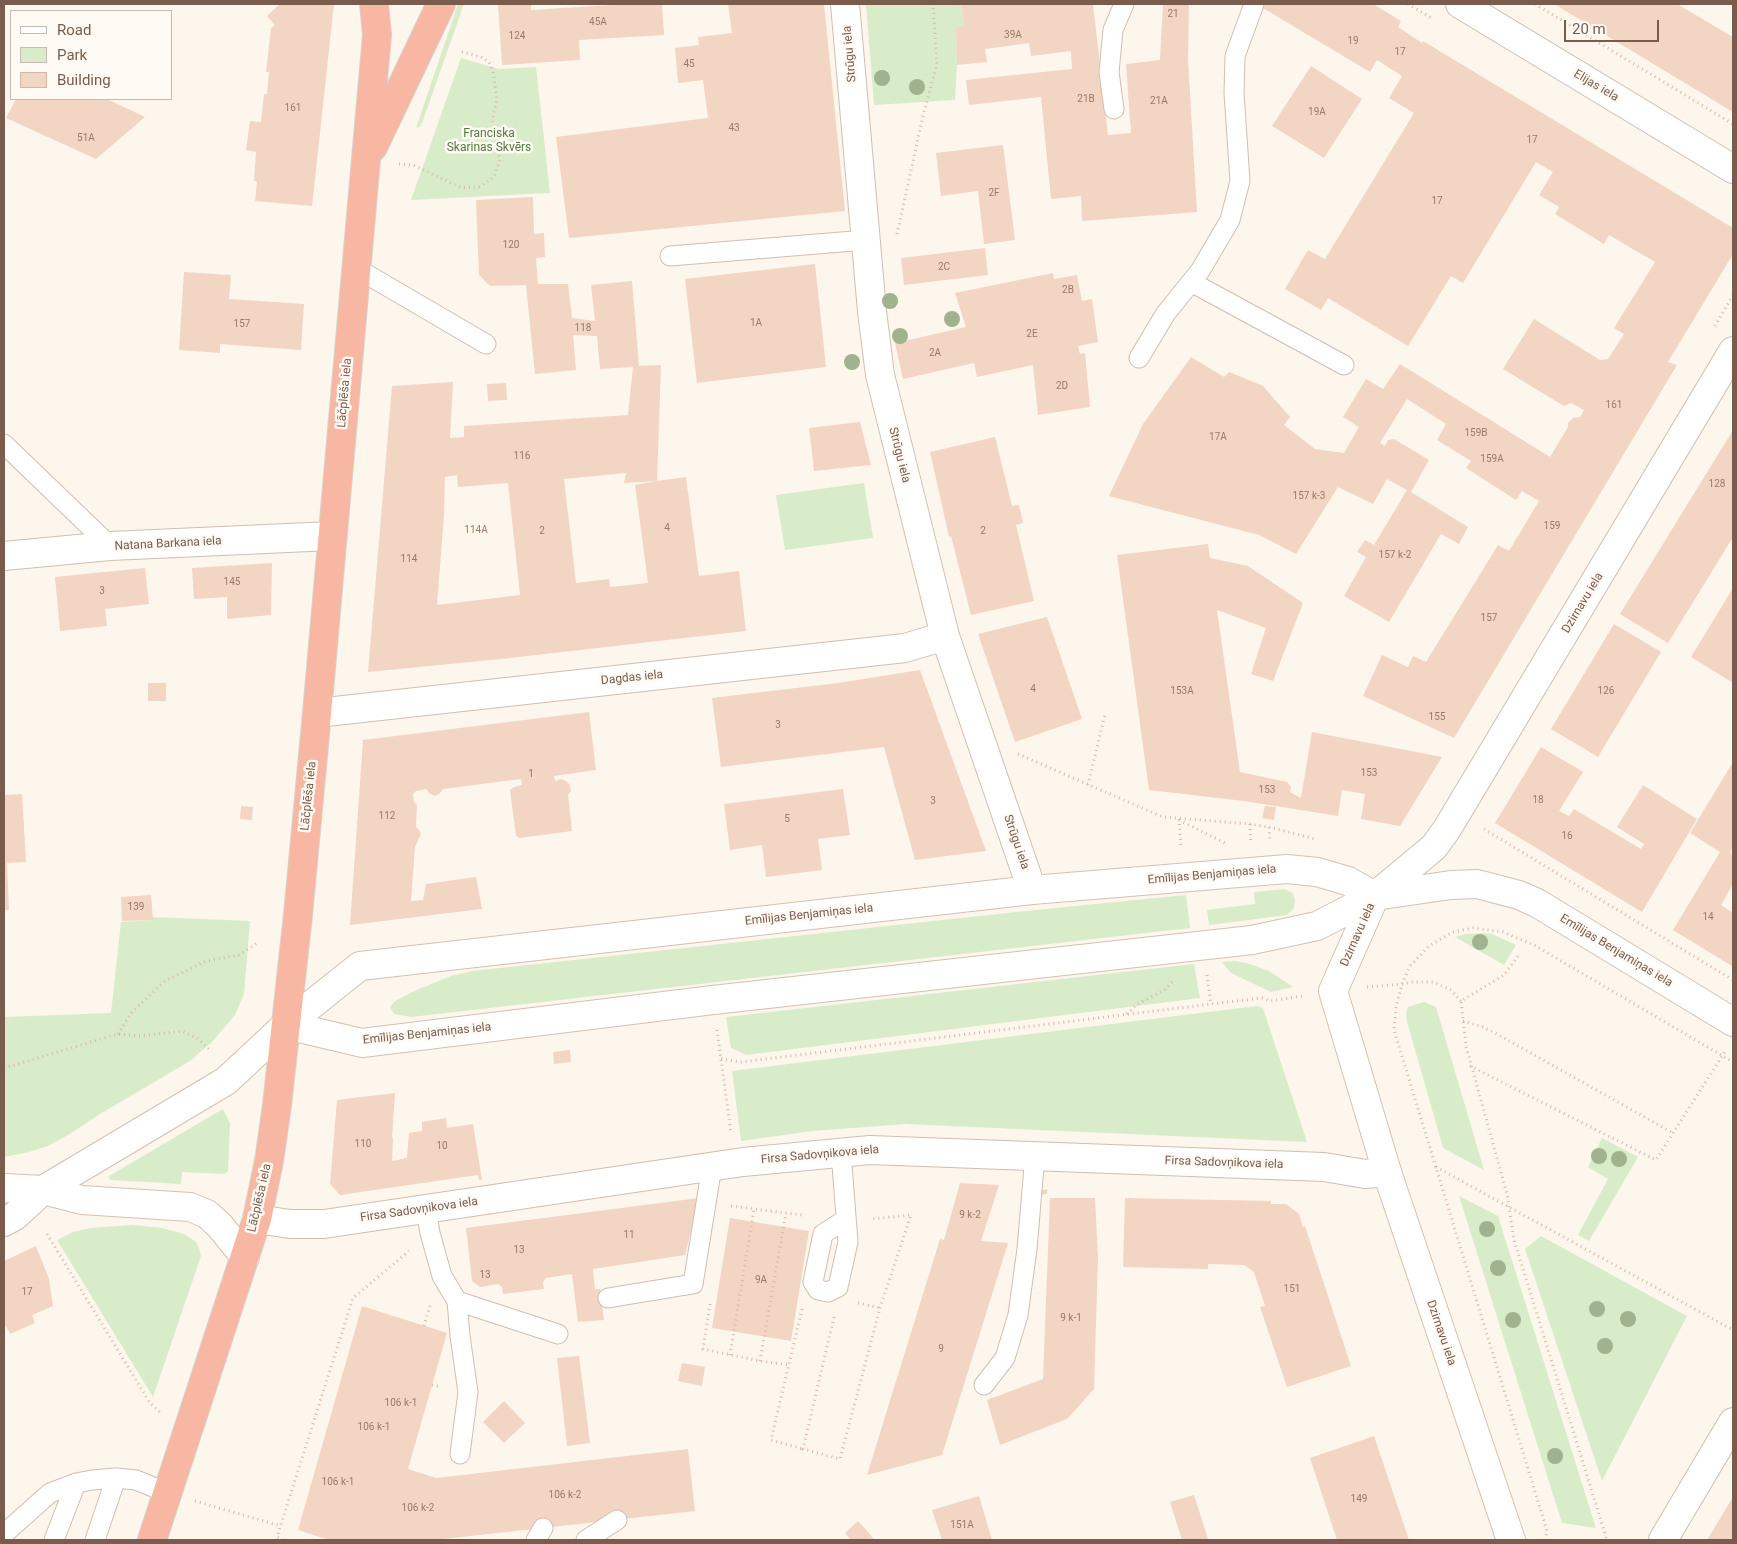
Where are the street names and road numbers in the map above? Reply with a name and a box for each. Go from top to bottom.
street label: Strūgu iela [840,25,860,83]
street label: Elijas iela [1571,67,1621,105]
street label: Lāčplēša iela [335,358,355,428]
street label: Strūgu iela [885,426,913,484]
street label: Natana Barkana iela [114,534,222,554]
street label: Dzirnavu iela [1559,570,1607,636]
street label: Dagdas iela [600,668,664,688]
street label: Lāčplēša iela [298,761,320,831]
street label: Strūgu iela [1000,813,1032,871]
street label: Emīlijas Benjamiņas iela [1147,862,1277,888]
street label: Emīlijas Benjamiņas iela [744,901,874,929]
street label: Dzirnavu iela [1338,901,1378,969]
street label: Emīlijas Benjamiņas iela [1557,912,1675,990]
street label: Emīlijas Benjamiņas iela [362,1020,492,1048]
street label: Firsa Sadovņikova iela [760,1143,880,1167]
street label: Firsa Sadovņikova iela [1164,1154,1284,1172]
street label: Lāčplēša iela [245,1162,275,1234]
street label: Firsa Sadovņikova iela [359,1195,479,1225]
street label: Dzirnavu iela [1423,1299,1459,1367]

